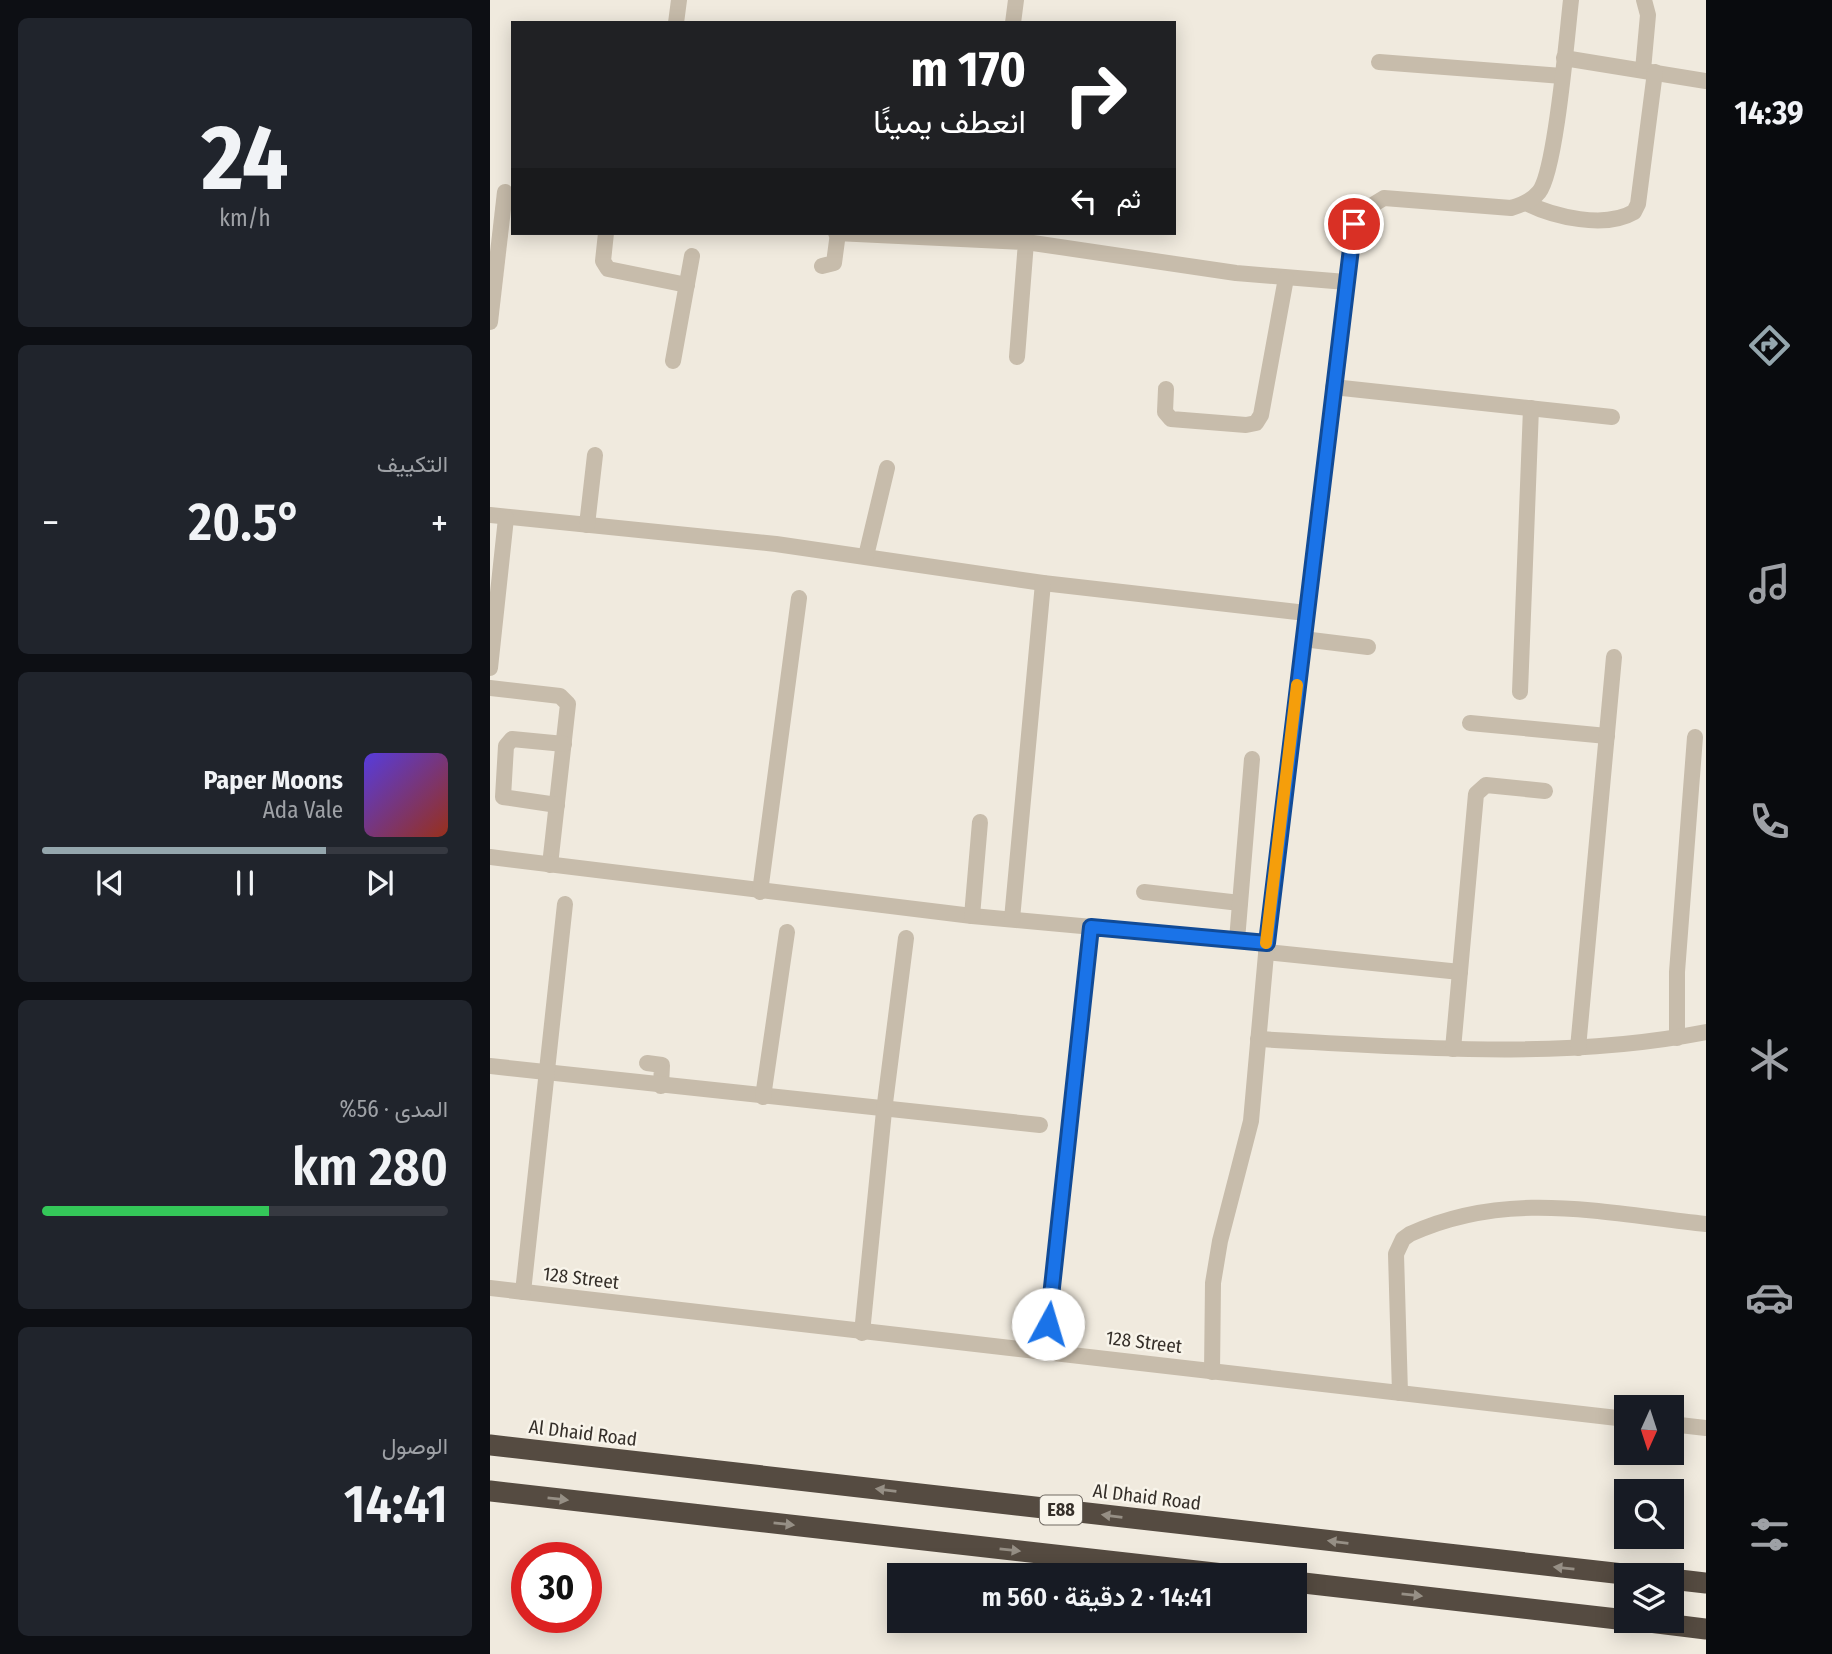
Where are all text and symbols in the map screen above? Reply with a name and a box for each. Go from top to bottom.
text: 170 m [910,40,1026,99]
icon: right [1050,49,1141,140]
text: 14:39 [1734,94,1804,132]
text: انعطف يمينًا [873,103,1026,141]
text: 24 [201,104,289,213]
icon: left [1065,182,1103,220]
text: ثم [1117,184,1141,215]
pin [1324,194,1384,254]
text: km/h [219,204,271,232]
icon: arrive [1335,205,1373,243]
icon: directions [1745,321,1794,370]
text: التكييف [377,450,448,478]
text: 20.5° [188,491,302,554]
text: − [42,500,59,546]
text: + [431,500,448,546]
icon: music [1745,559,1794,608]
text: Paper Moons [203,765,343,796]
text: Ada Vale [263,796,343,824]
icon: phone [1745,797,1794,846]
icon: previous [91,864,129,902]
icon: pause [226,864,264,902]
icon: next [361,864,399,902]
icon: climate [1745,1035,1794,1084]
text: المدى · 56% [340,1095,448,1123]
text: 280 km [292,1136,448,1199]
street label: 128 Street [542,1262,621,1294]
icon: car [1745,1273,1794,1322]
position arrow [1011,1287,1085,1361]
street label: 128 Street [1105,1326,1184,1358]
north arrow [1614,1395,1684,1465]
map controls [1614,1395,1684,1633]
street label: Al Dhaid Road [528,1415,638,1451]
text: الوصول [382,1432,448,1460]
text: 14:41 [344,1473,448,1536]
street label: Al Dhaid Road [1092,1479,1202,1515]
button: search [1614,1479,1684,1549]
one-way arrow [875,1485,897,1496]
one-way arrow [547,1493,569,1504]
road number: E88 [1040,1496,1082,1525]
icon: filters [1745,1510,1794,1559]
one-way arrow [1101,1511,1123,1522]
one-way arrow [773,1519,795,1530]
one-way arrow [1327,1536,1349,1547]
speed limit sign: 30 [511,1542,602,1633]
one-way arrow [999,1544,1021,1555]
one-way arrow [1553,1562,1575,1573]
button: layers [1614,1563,1684,1633]
text: 14:41 · 2 دقيقة · 560 m [982,1582,1212,1613]
one-way arrow [1401,1590,1423,1601]

